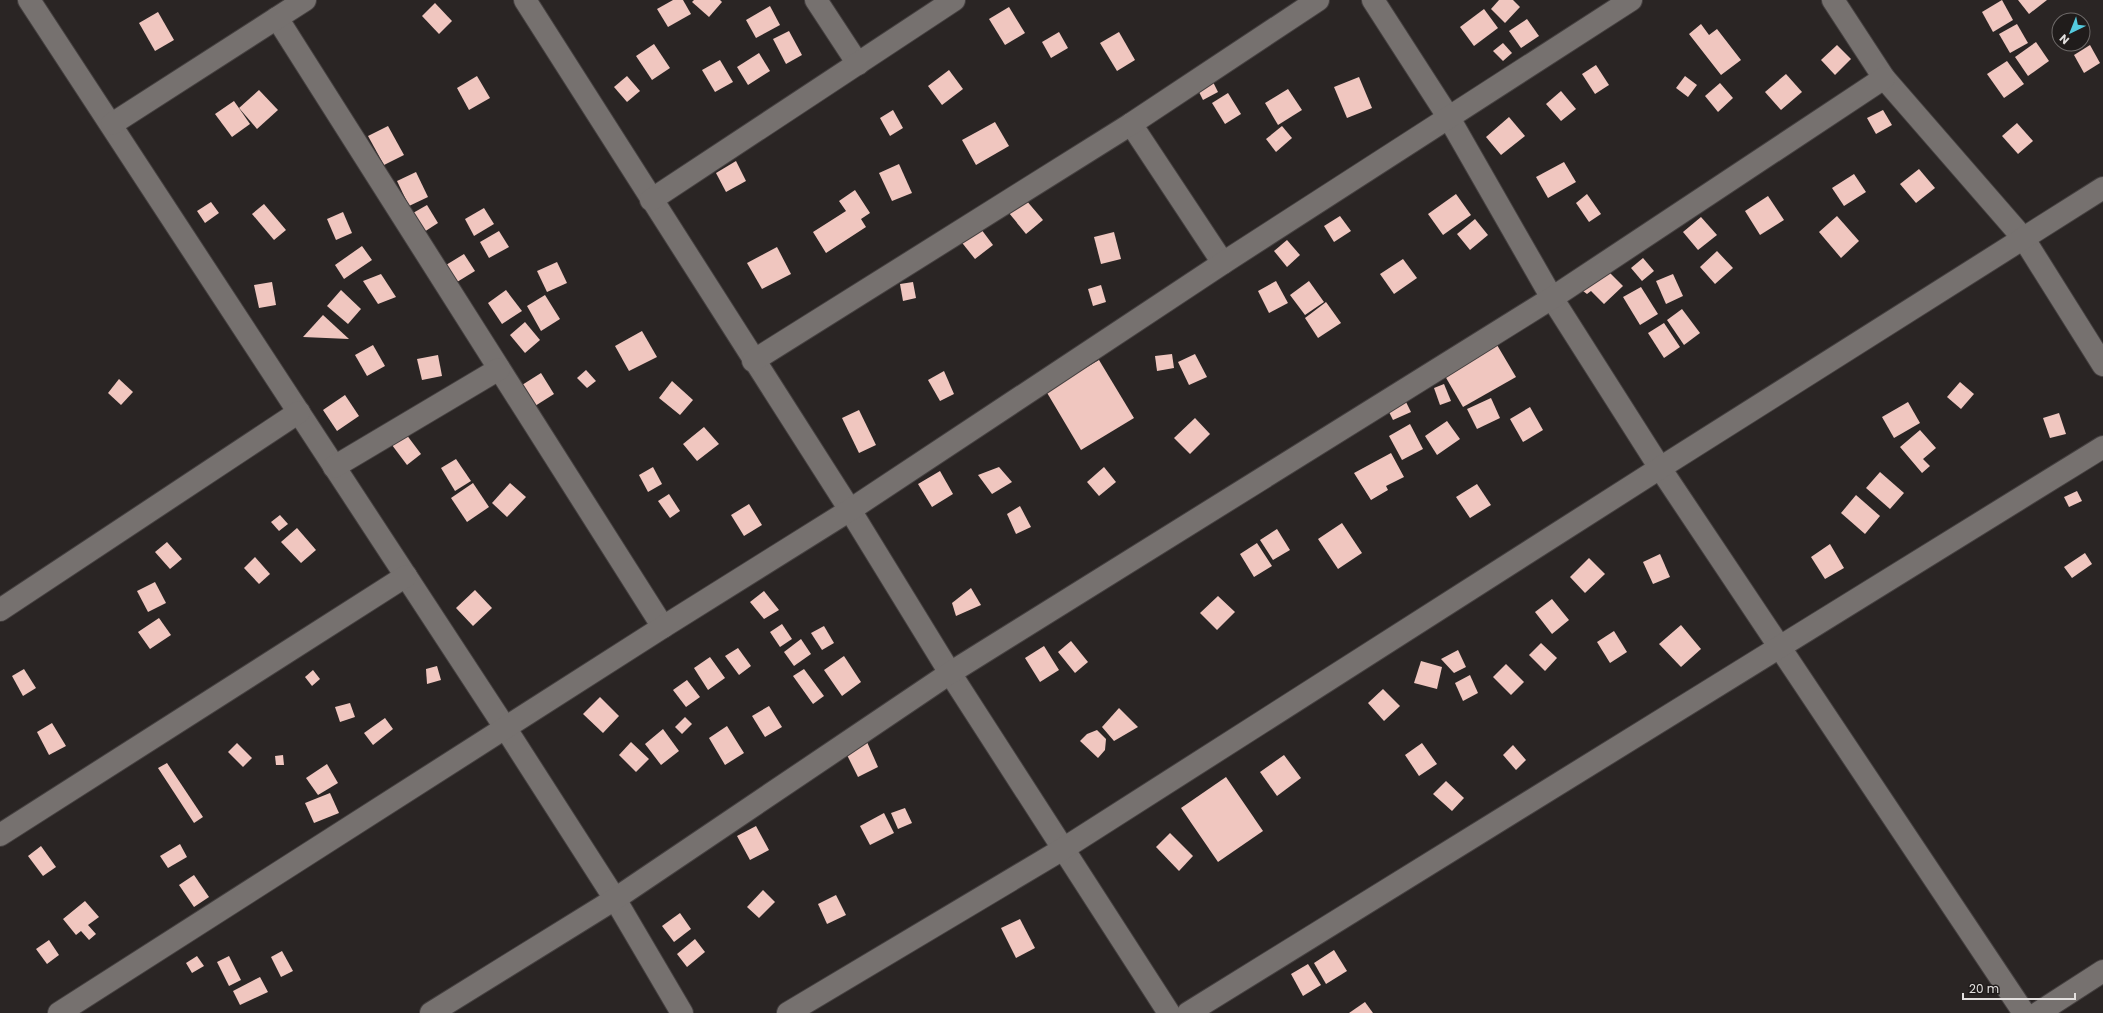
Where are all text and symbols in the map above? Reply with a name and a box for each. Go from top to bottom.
north arrow [2051,12,2091,52]
text: N [2056,31,2073,48]
scale bar [1963,975,2075,1001]
text: 20 m [1969,980,1999,997]

